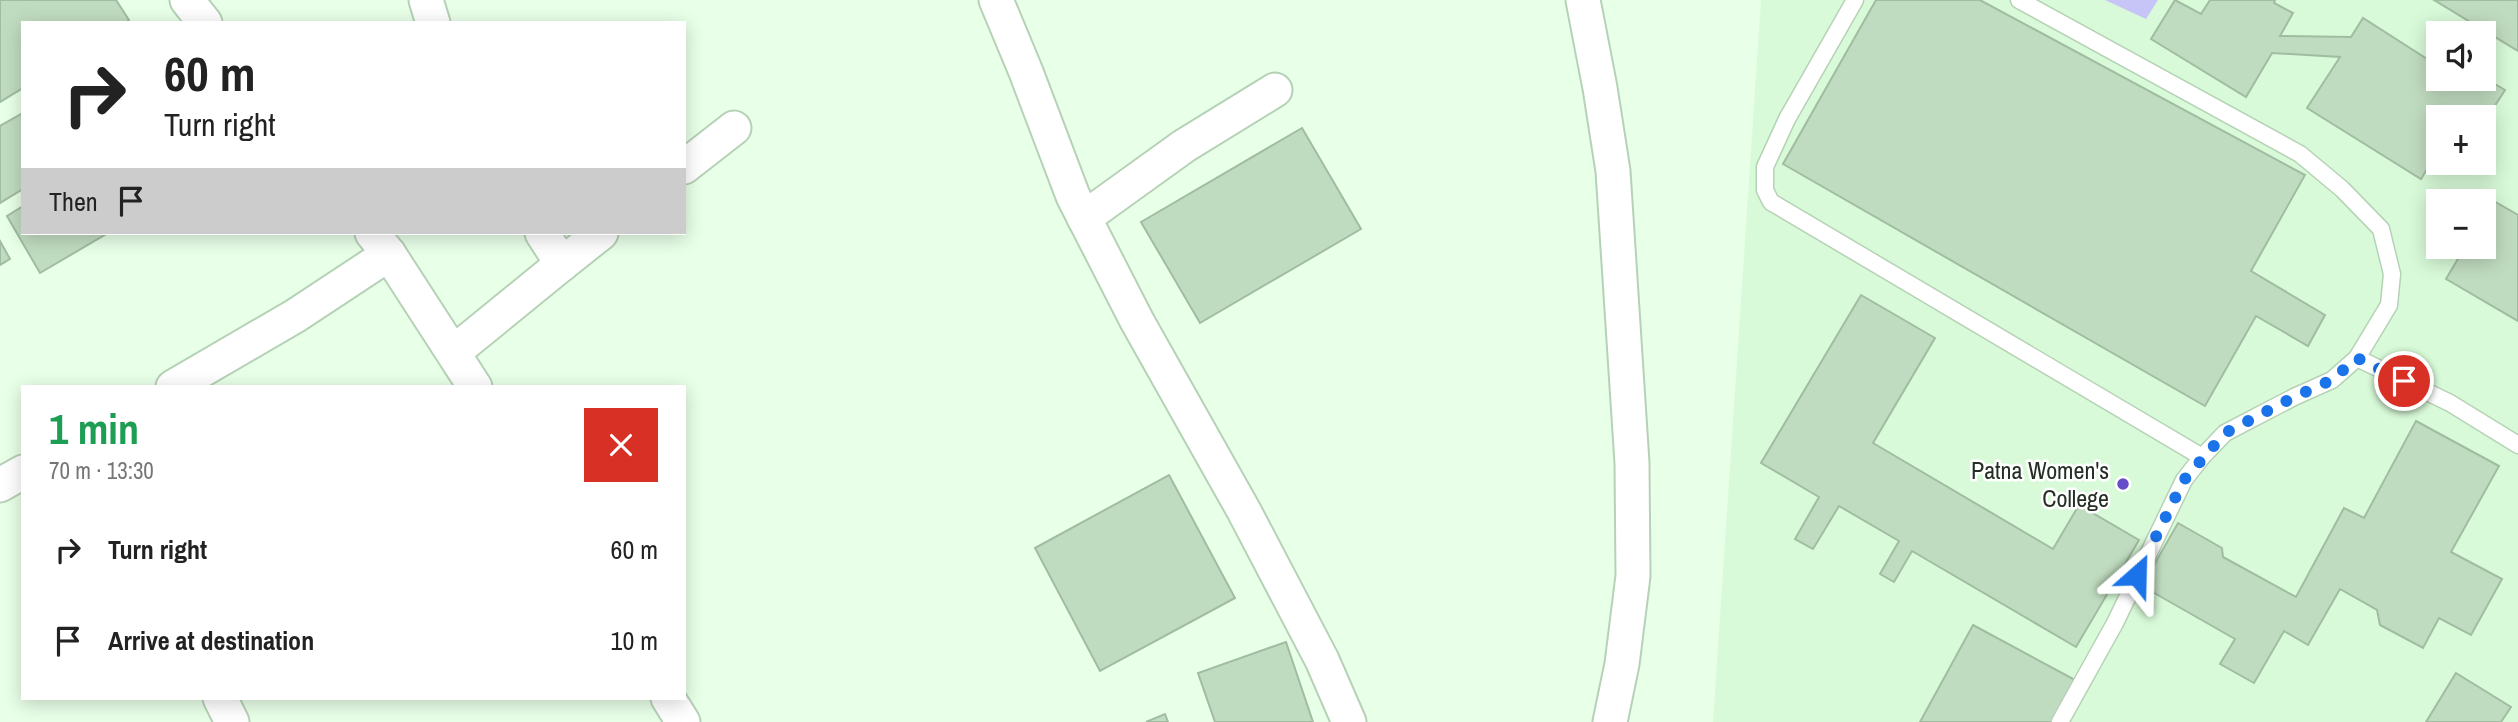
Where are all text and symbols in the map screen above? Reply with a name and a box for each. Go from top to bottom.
map controls [2426,21,2496,259]
button: sound [2426,21,2496,91]
text: 60 m [164,40,256,106]
icon: right [49,49,140,140]
text: Turn right [164,103,276,146]
button: + [2426,105,2496,175]
icon: arrive [112,182,150,220]
text: Then [49,184,98,219]
button: − [2426,189,2496,259]
pin [2374,351,2434,411]
icon: arrive [2385,362,2423,400]
text: 1 min [49,401,139,457]
button: close [584,408,658,482]
place label: Patna Women's College [1971,454,2109,514]
text: 70 m · 13:30 [49,455,154,486]
marker: Patna Women's College [2115,476,2131,492]
icon: right [49,531,87,569]
text: Turn right [108,532,207,567]
text: 60 m [611,532,658,567]
position arrow [2100,538,2174,612]
icon: arrive [49,622,87,660]
text: Arrive at destination [108,623,314,658]
text: 10 m [611,623,658,658]

